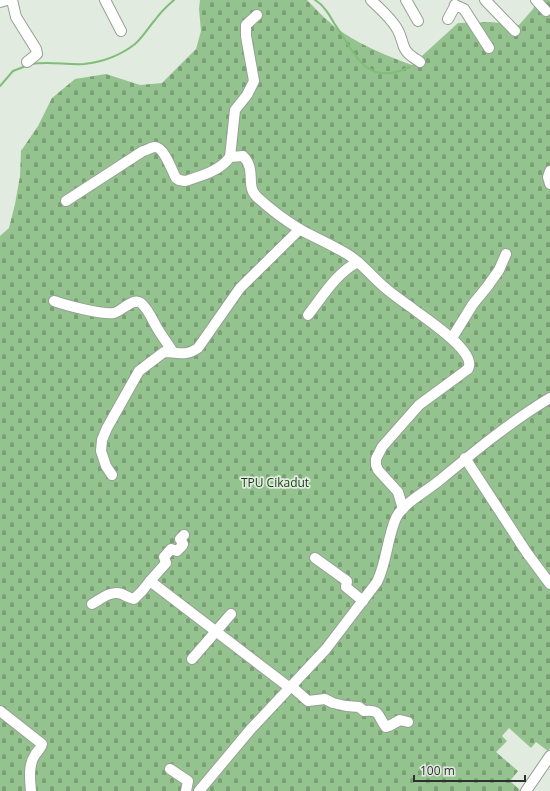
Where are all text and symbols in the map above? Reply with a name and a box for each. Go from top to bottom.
park label: TPU Cikadut [241,474,309,491]
scale bar [414,757,525,783]
text: 100 m [420,762,455,779]

